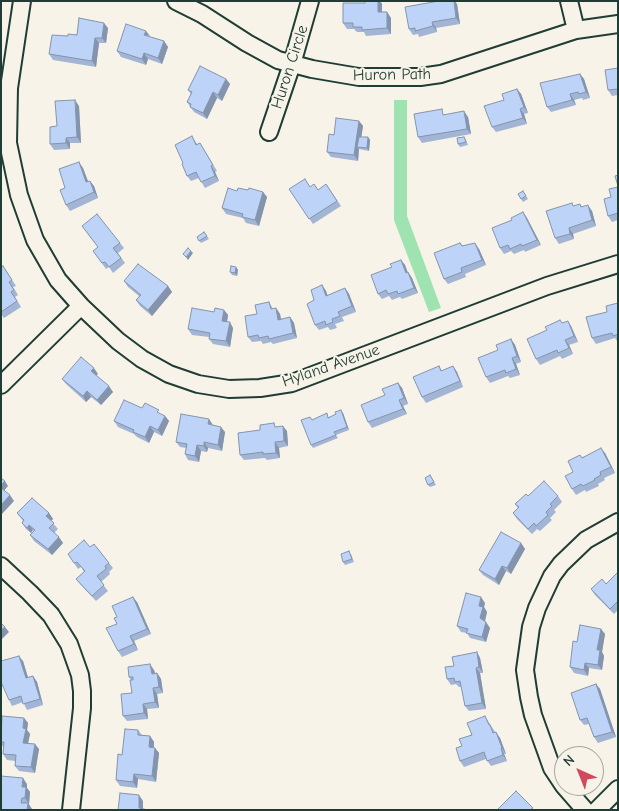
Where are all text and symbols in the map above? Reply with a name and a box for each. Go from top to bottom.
street label: Huron Circle [267,23,313,111]
street label: Huron Path [353,65,431,85]
street label: Hyland Avenue [280,340,382,392]
north arrow [554,746,604,796]
text: N [560,751,578,770]

